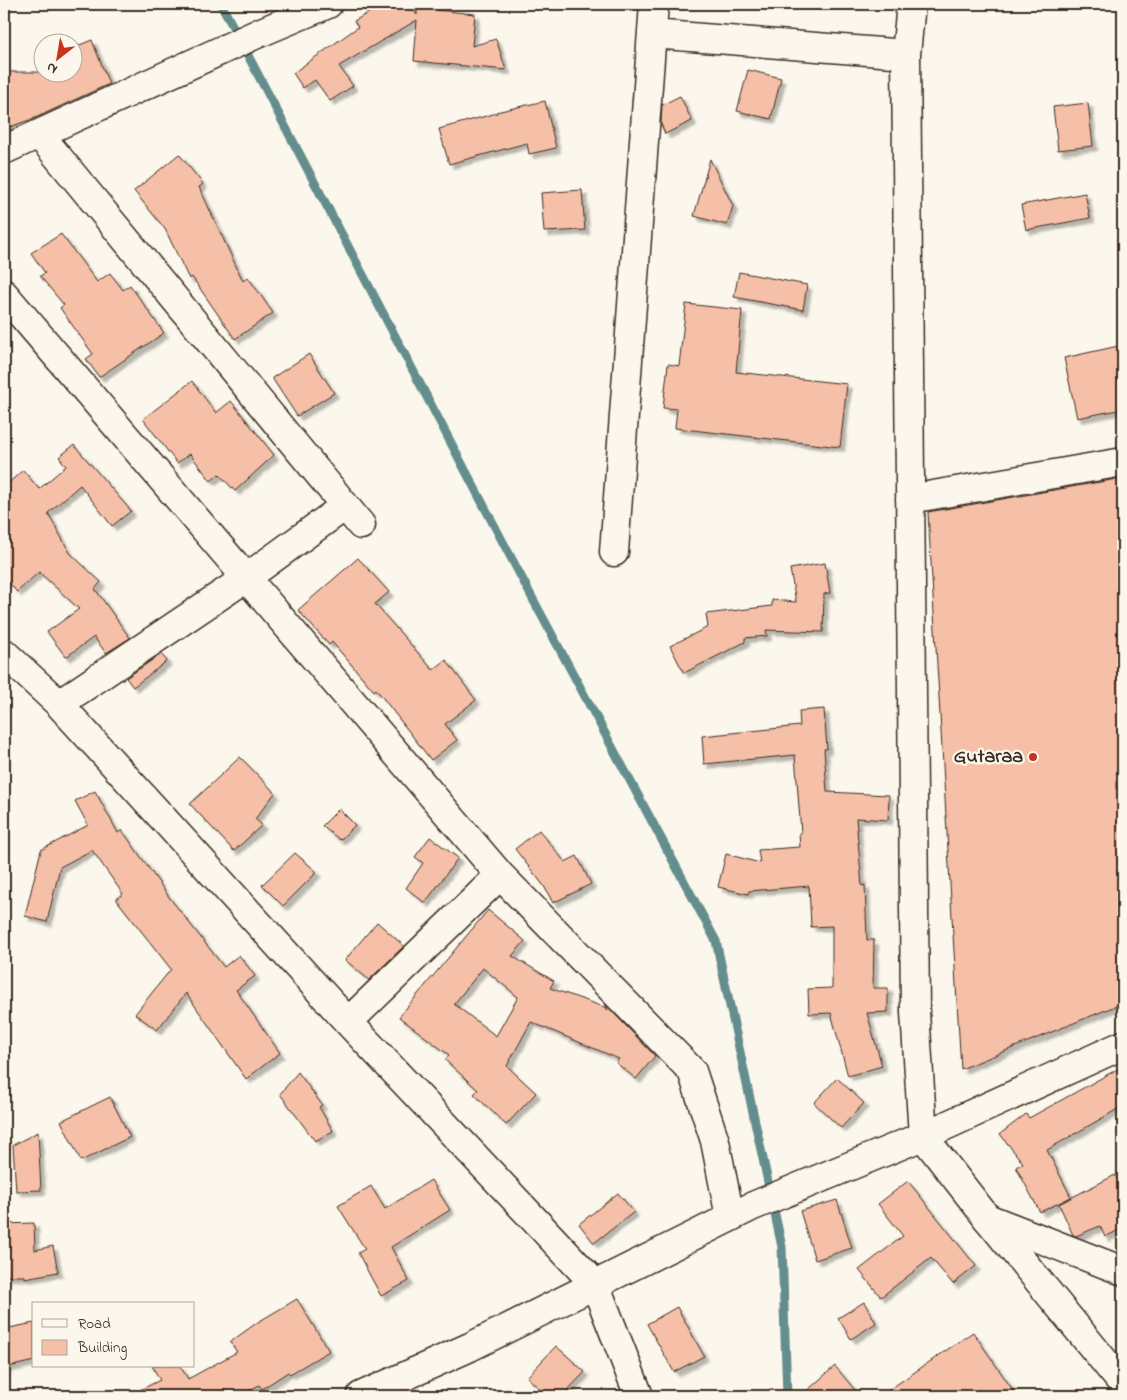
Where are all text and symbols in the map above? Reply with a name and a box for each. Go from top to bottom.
north arrow [32,32,82,82]
text: N [43,56,62,79]
place label: Gutaraa [954,743,1023,772]
marker: Gutaraa [1027,751,1039,763]
legend [32,1302,195,1368]
text: Road [78,1313,111,1335]
text: Building [77,1337,127,1360]

